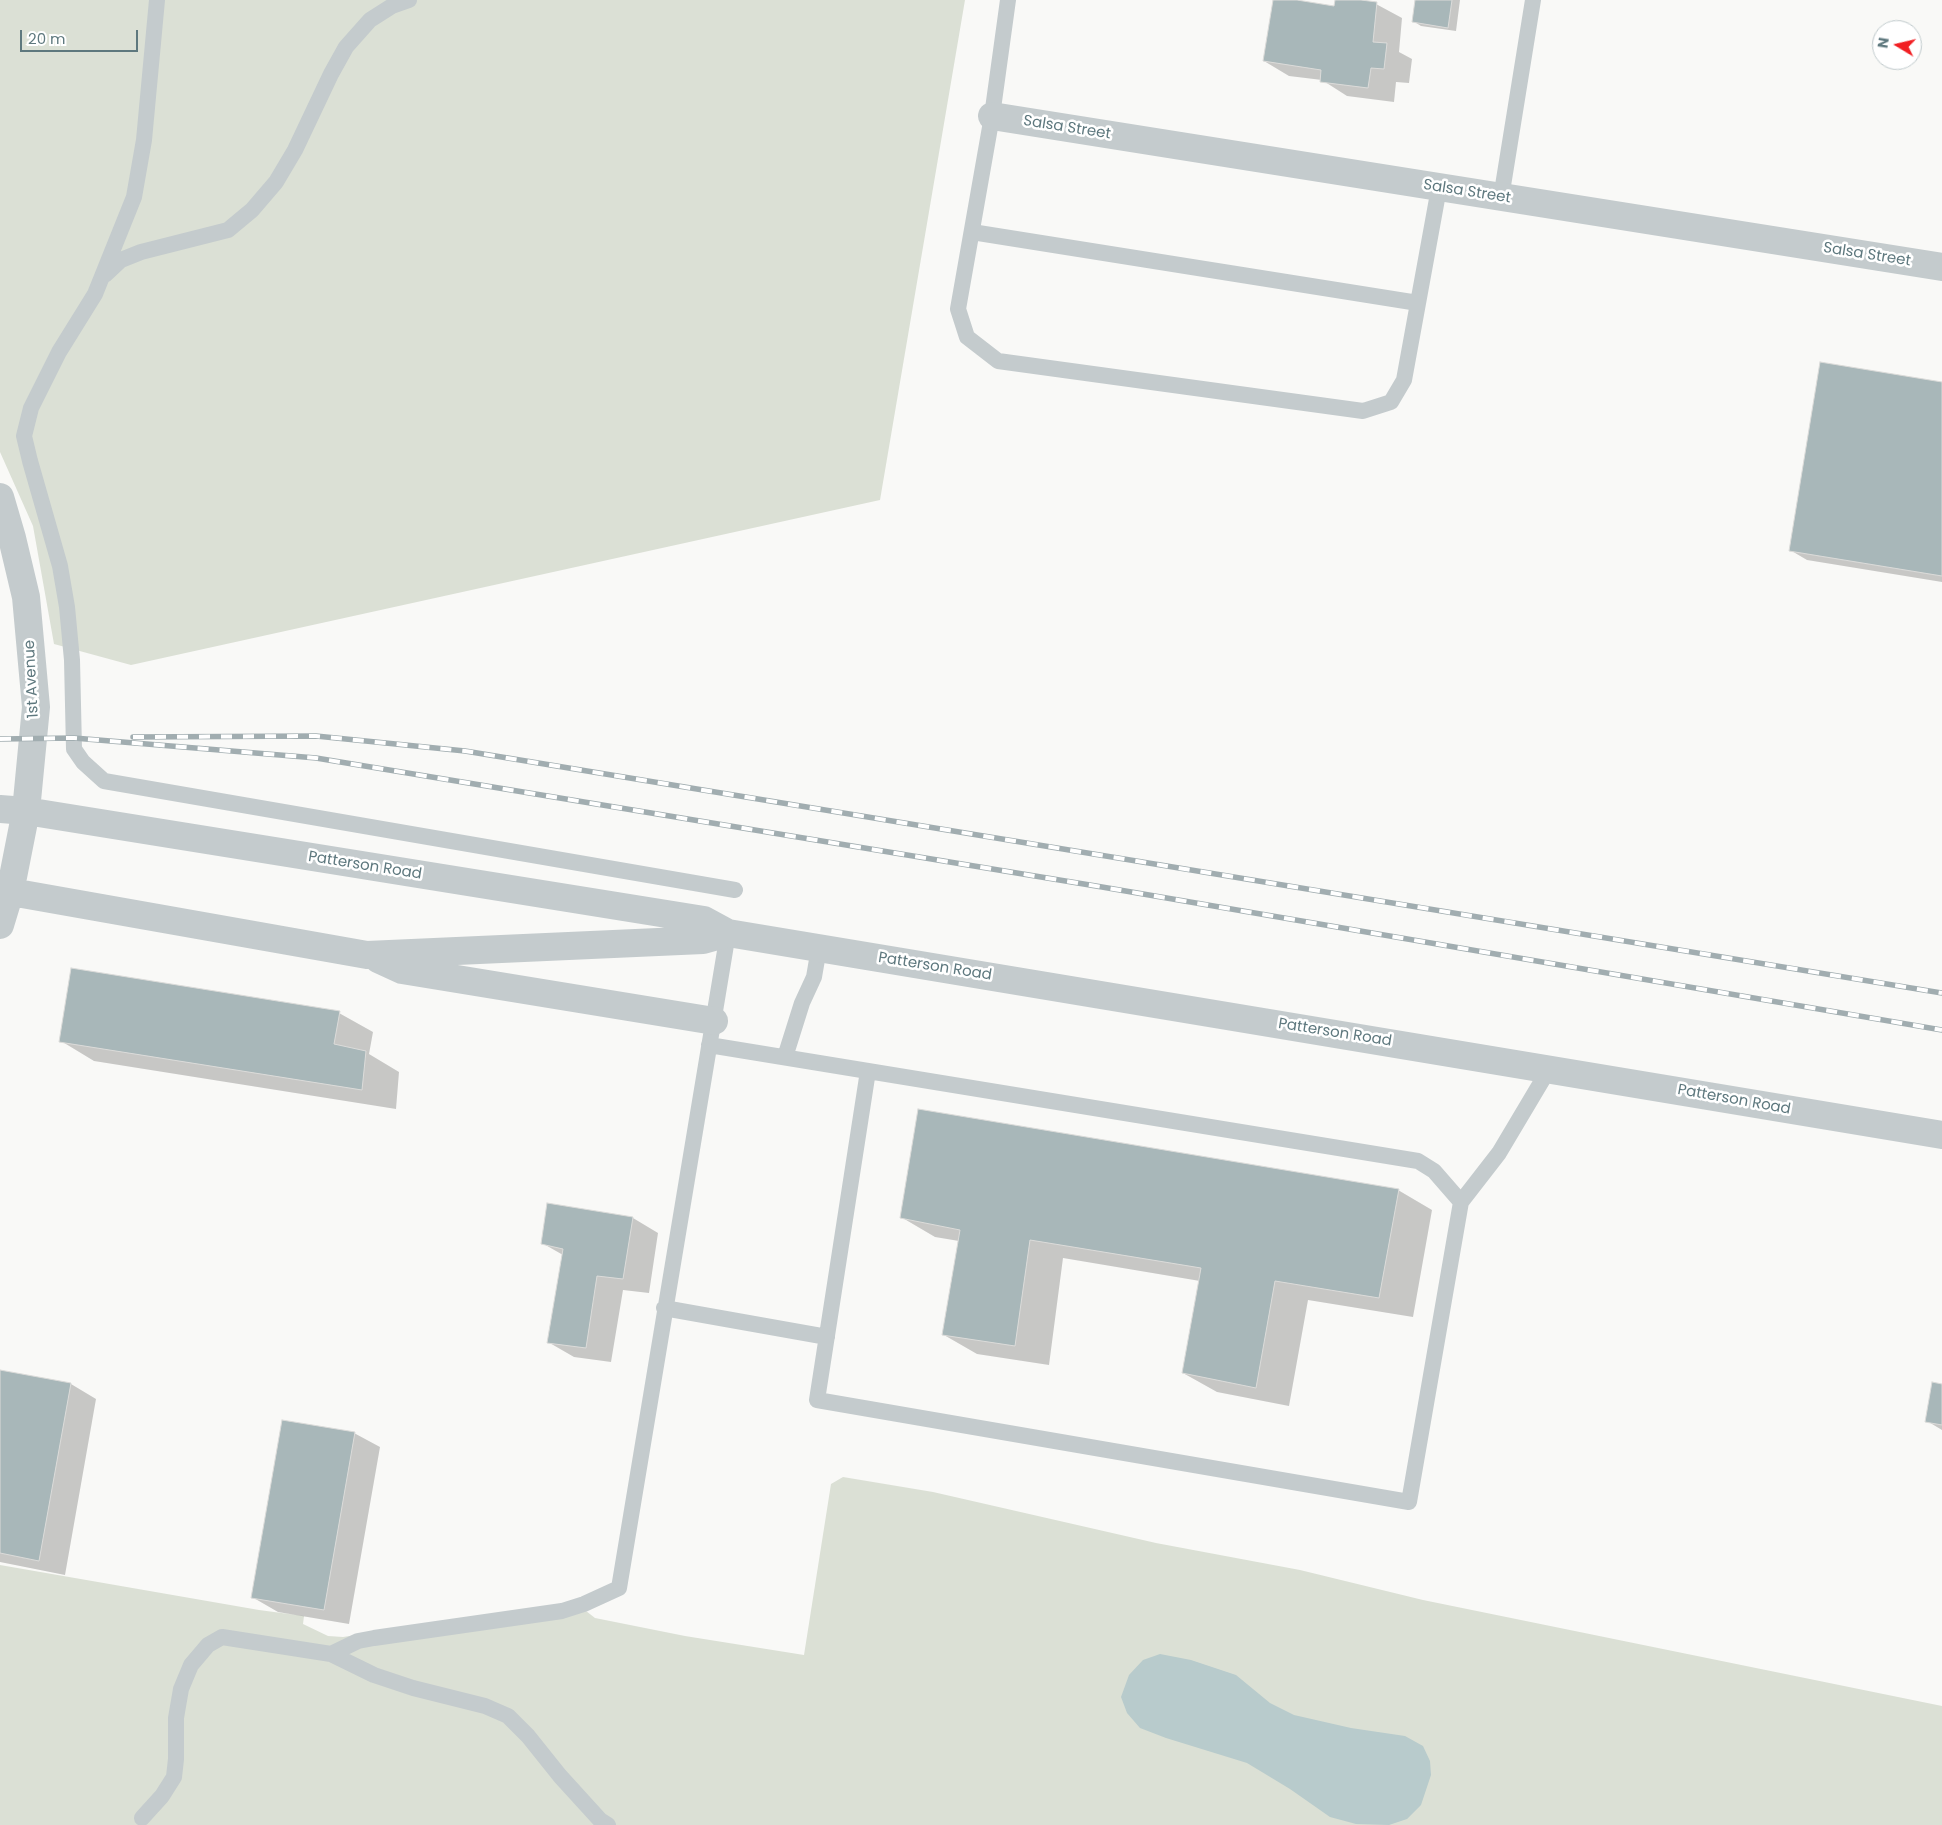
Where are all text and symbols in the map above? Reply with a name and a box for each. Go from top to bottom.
scale bar [22,20,140,52]
north arrow [1872,20,1922,70]
text: 20 m [28,28,66,49]
text: N [1872,36,1894,50]
street label: Salsa Street [1022,112,1112,144]
street label: Salsa Street [1422,176,1512,208]
street label: Salsa Street [1822,239,1912,271]
street label: 1st Avenue [21,639,43,719]
street label: Patterson Road [307,848,423,884]
street label: Patterson Road [877,949,993,985]
street label: Patterson Road [1277,1015,1393,1051]
street label: Patterson Road [1676,1081,1792,1119]

